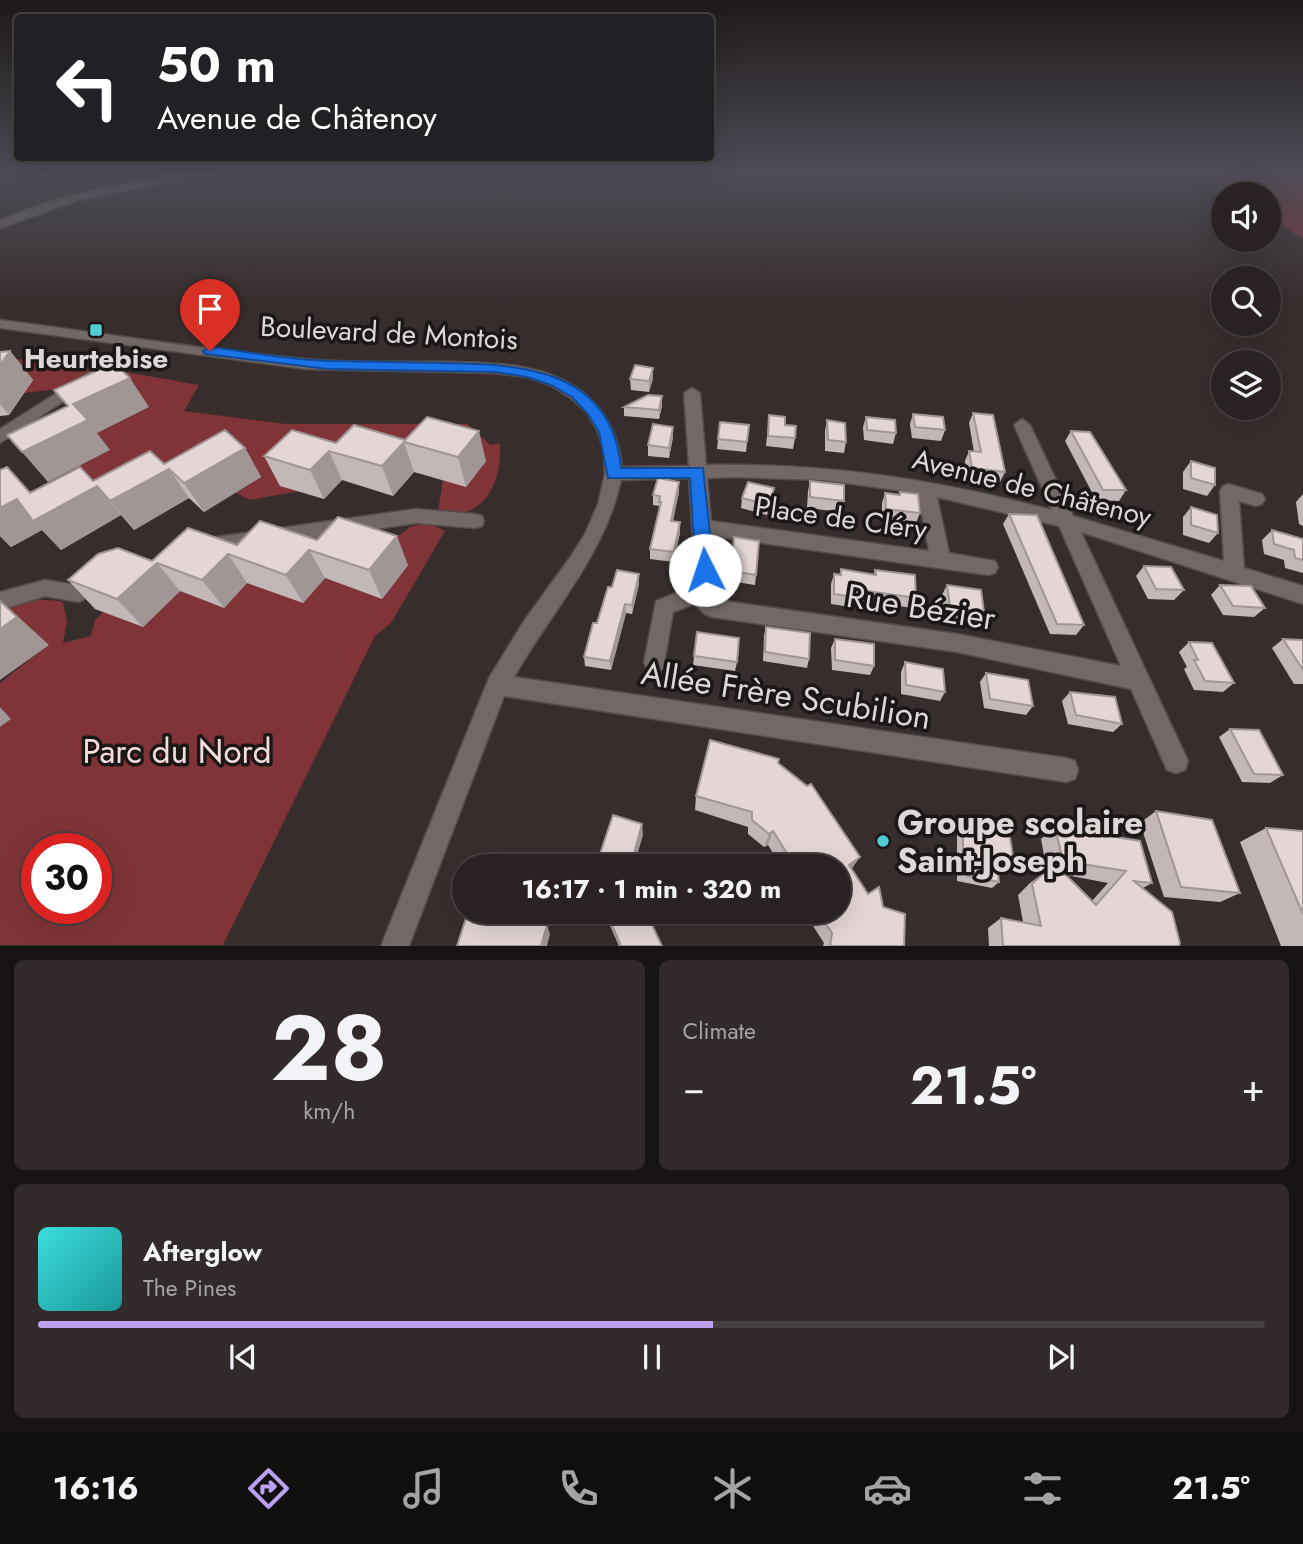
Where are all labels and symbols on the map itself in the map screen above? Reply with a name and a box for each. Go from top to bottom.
pin [180,279,240,351]
street label: Boulevard de Montois [259,306,519,360]
marker: Heurtebise [88,322,104,338]
place label: Heurtebise [24,338,168,379]
street label: Avenue de Châtenoy [908,438,1156,538]
street label: Place de Cléry [752,486,930,550]
position arrow [668,533,742,607]
street label: Rue Bézier [843,572,1000,642]
street label: Allée Frère Scubilion [638,649,934,741]
park label: Parc du Nord [82,728,272,775]
place label: Groupe scolaire Saint-Joseph [897,799,1143,884]
speed limit sign: 30 [21,833,112,924]
marker: Groupe scolaire Saint-Joseph [875,833,891,849]

